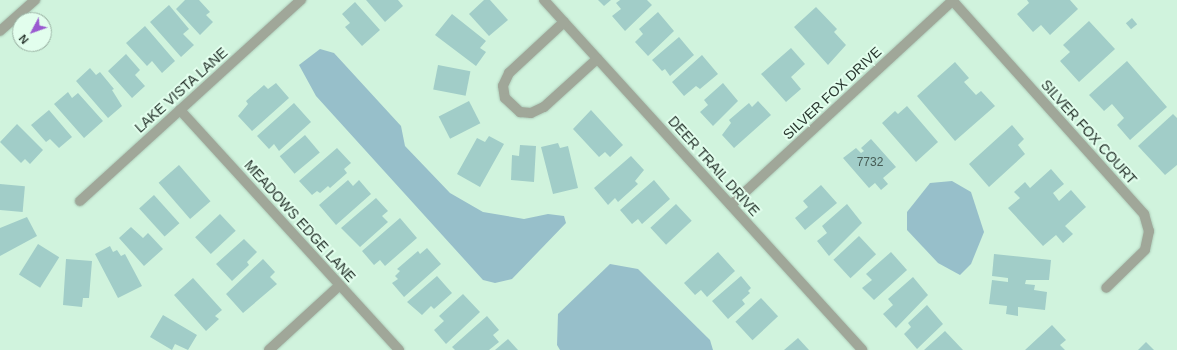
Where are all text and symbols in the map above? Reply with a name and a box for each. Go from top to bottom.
north arrow [12,12,52,52]
text: N [17,32,31,46]
street label: SILVER FOX DRIVE [779,43,885,143]
street label: LAKE VISTA LANE [131,44,231,136]
street label: SILVER FOX COURT [1038,76,1140,188]
street label: DEER TRAIL DRIVE [665,112,763,220]
house number: 7732 [857,156,883,170]
street label: MEADOWS EDGE LANE [241,157,359,285]

